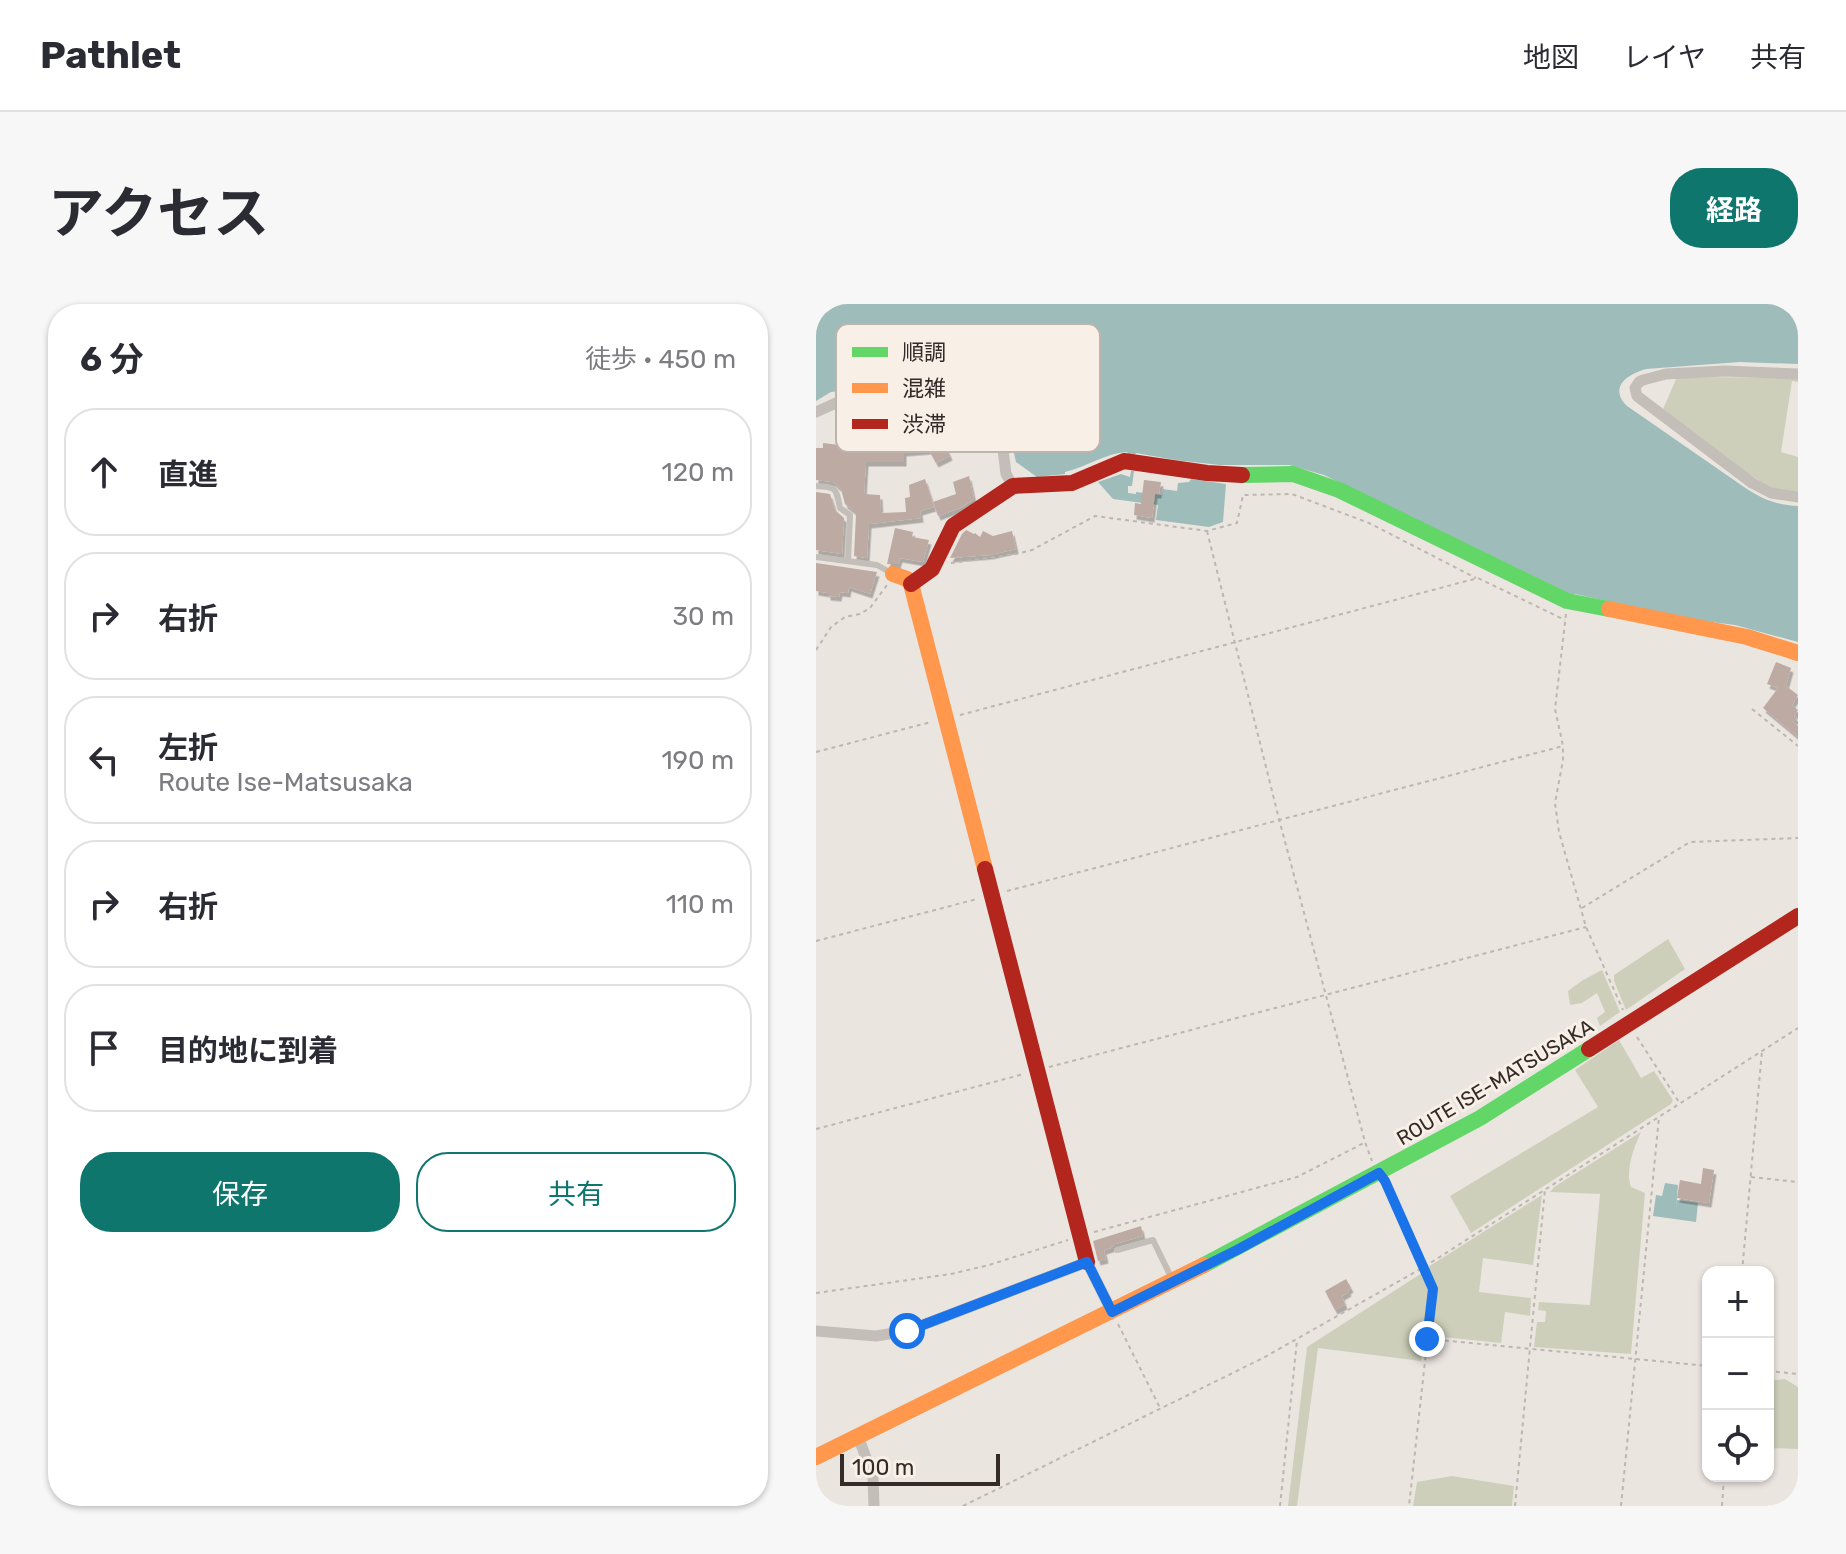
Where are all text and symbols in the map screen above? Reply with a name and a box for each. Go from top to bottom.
text: Pathlet [40,32,181,78]
text: 地図 [1523,41,1579,74]
text: レイヤ [1623,41,1706,74]
text: 共有 [1750,41,1806,74]
button: 経路 [1670,168,1798,248]
text: アクセス [48,181,269,247]
legend [836,324,1100,452]
text: 6 分 [80,339,143,380]
text: 順調 [902,339,946,366]
text: 徒歩 · 450 m [585,344,736,375]
text: 混雑 [902,375,946,402]
text: 渋滞 [902,411,946,438]
icon: ahead [82,450,126,494]
text: 直進 [158,457,218,493]
text: 120 m [662,457,734,488]
icon: right [82,594,126,638]
text: 右折 [158,601,218,637]
text: 30 m [672,601,734,632]
text: 左折 [158,730,218,766]
icon: left [82,738,126,782]
text: 190 m [661,745,734,776]
text: Route Ise-Matsusaka [158,767,413,798]
icon: right [82,882,126,926]
text: 右折 [158,889,218,925]
text: 110 m [666,889,734,920]
street label: ROUTE ISE-MATSUSAKA [1392,1014,1598,1150]
icon: arrive [82,1026,126,1070]
text: 目的地に到着 [158,1033,338,1069]
button: 保存 [80,1152,400,1232]
button: 共有 [416,1152,736,1232]
map controls [1702,1266,1774,1482]
button: + [1702,1266,1774,1338]
route start [889,1313,925,1349]
route end [1409,1321,1445,1357]
button: − [1702,1338,1774,1410]
button: locate [1702,1410,1774,1482]
scale bar [840,1450,1000,1486]
text: 100 m [852,1454,914,1481]

